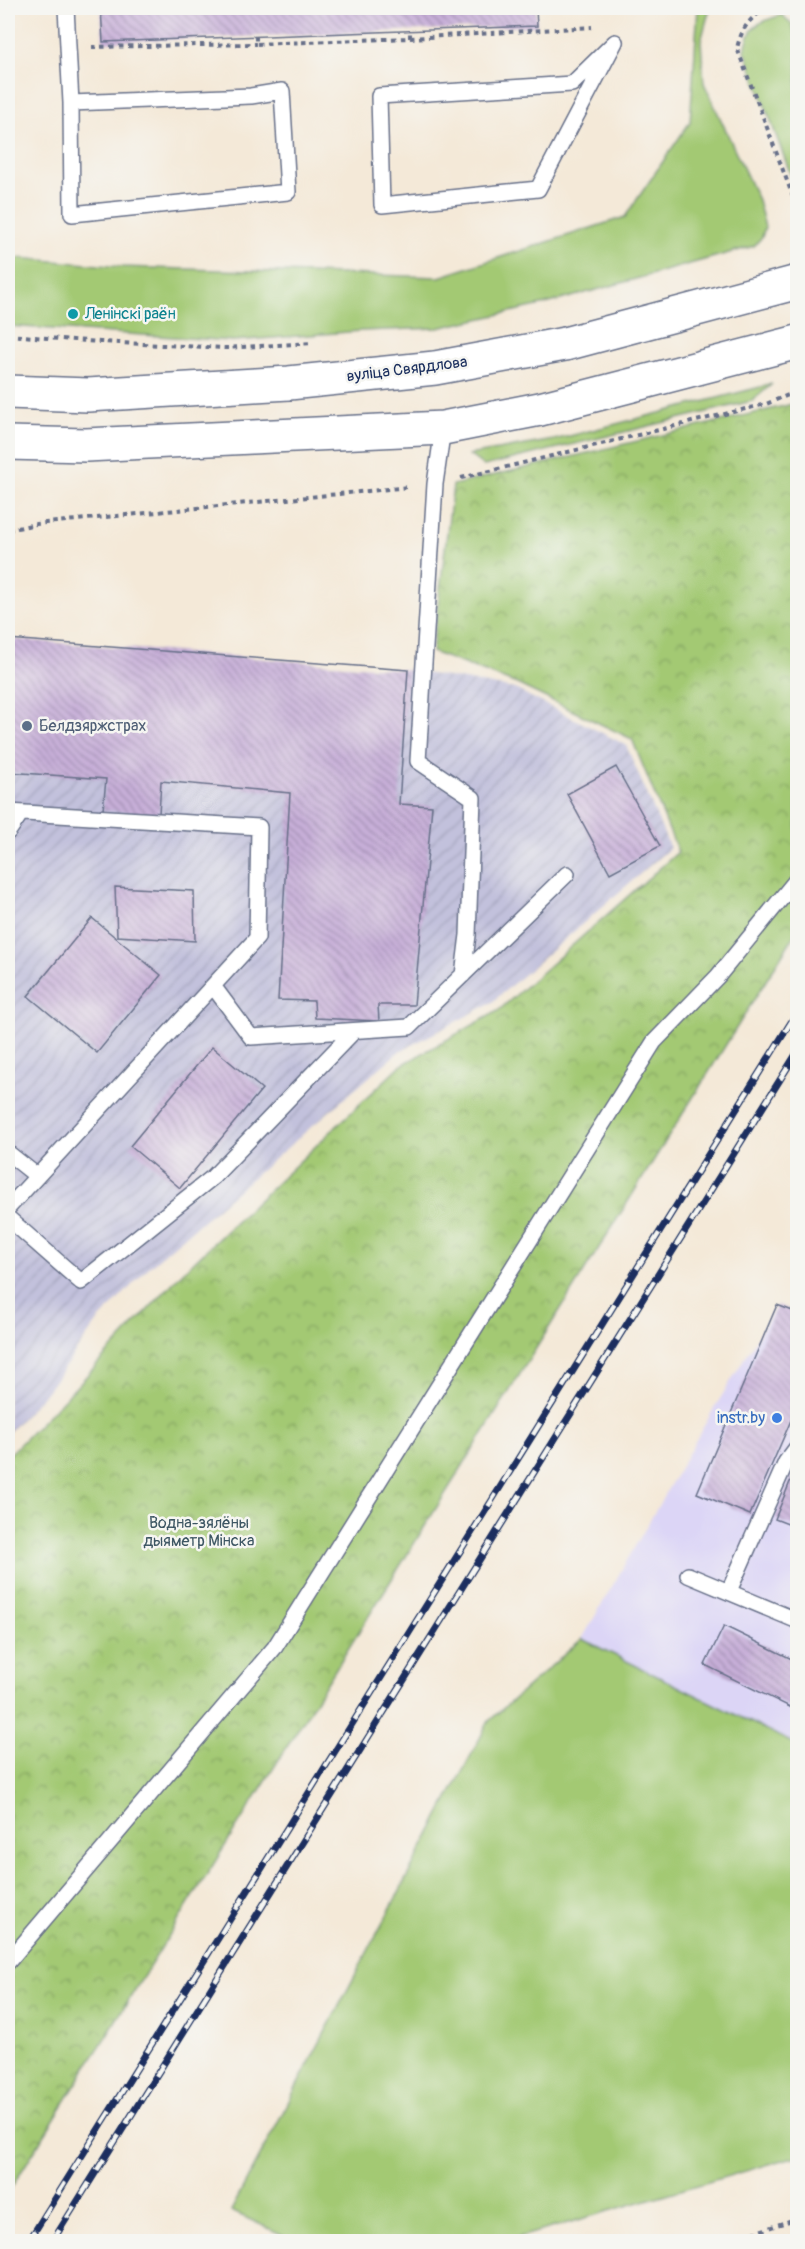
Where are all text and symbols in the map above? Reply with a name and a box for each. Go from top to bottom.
place label: Ленінскі раён [84,304,176,324]
marker: Ленінскі раён [66,307,80,321]
street label: вуліца Свярдлова [345,352,469,386]
place label: Белдзяржстрах [39,716,146,736]
marker: Белдзяржстрах [20,719,34,733]
place label: instr.by [717,1408,765,1428]
marker: instr.by [770,1411,784,1425]
park label: Водна-зялёны дыяметр Мінска [143,1513,255,1551]

